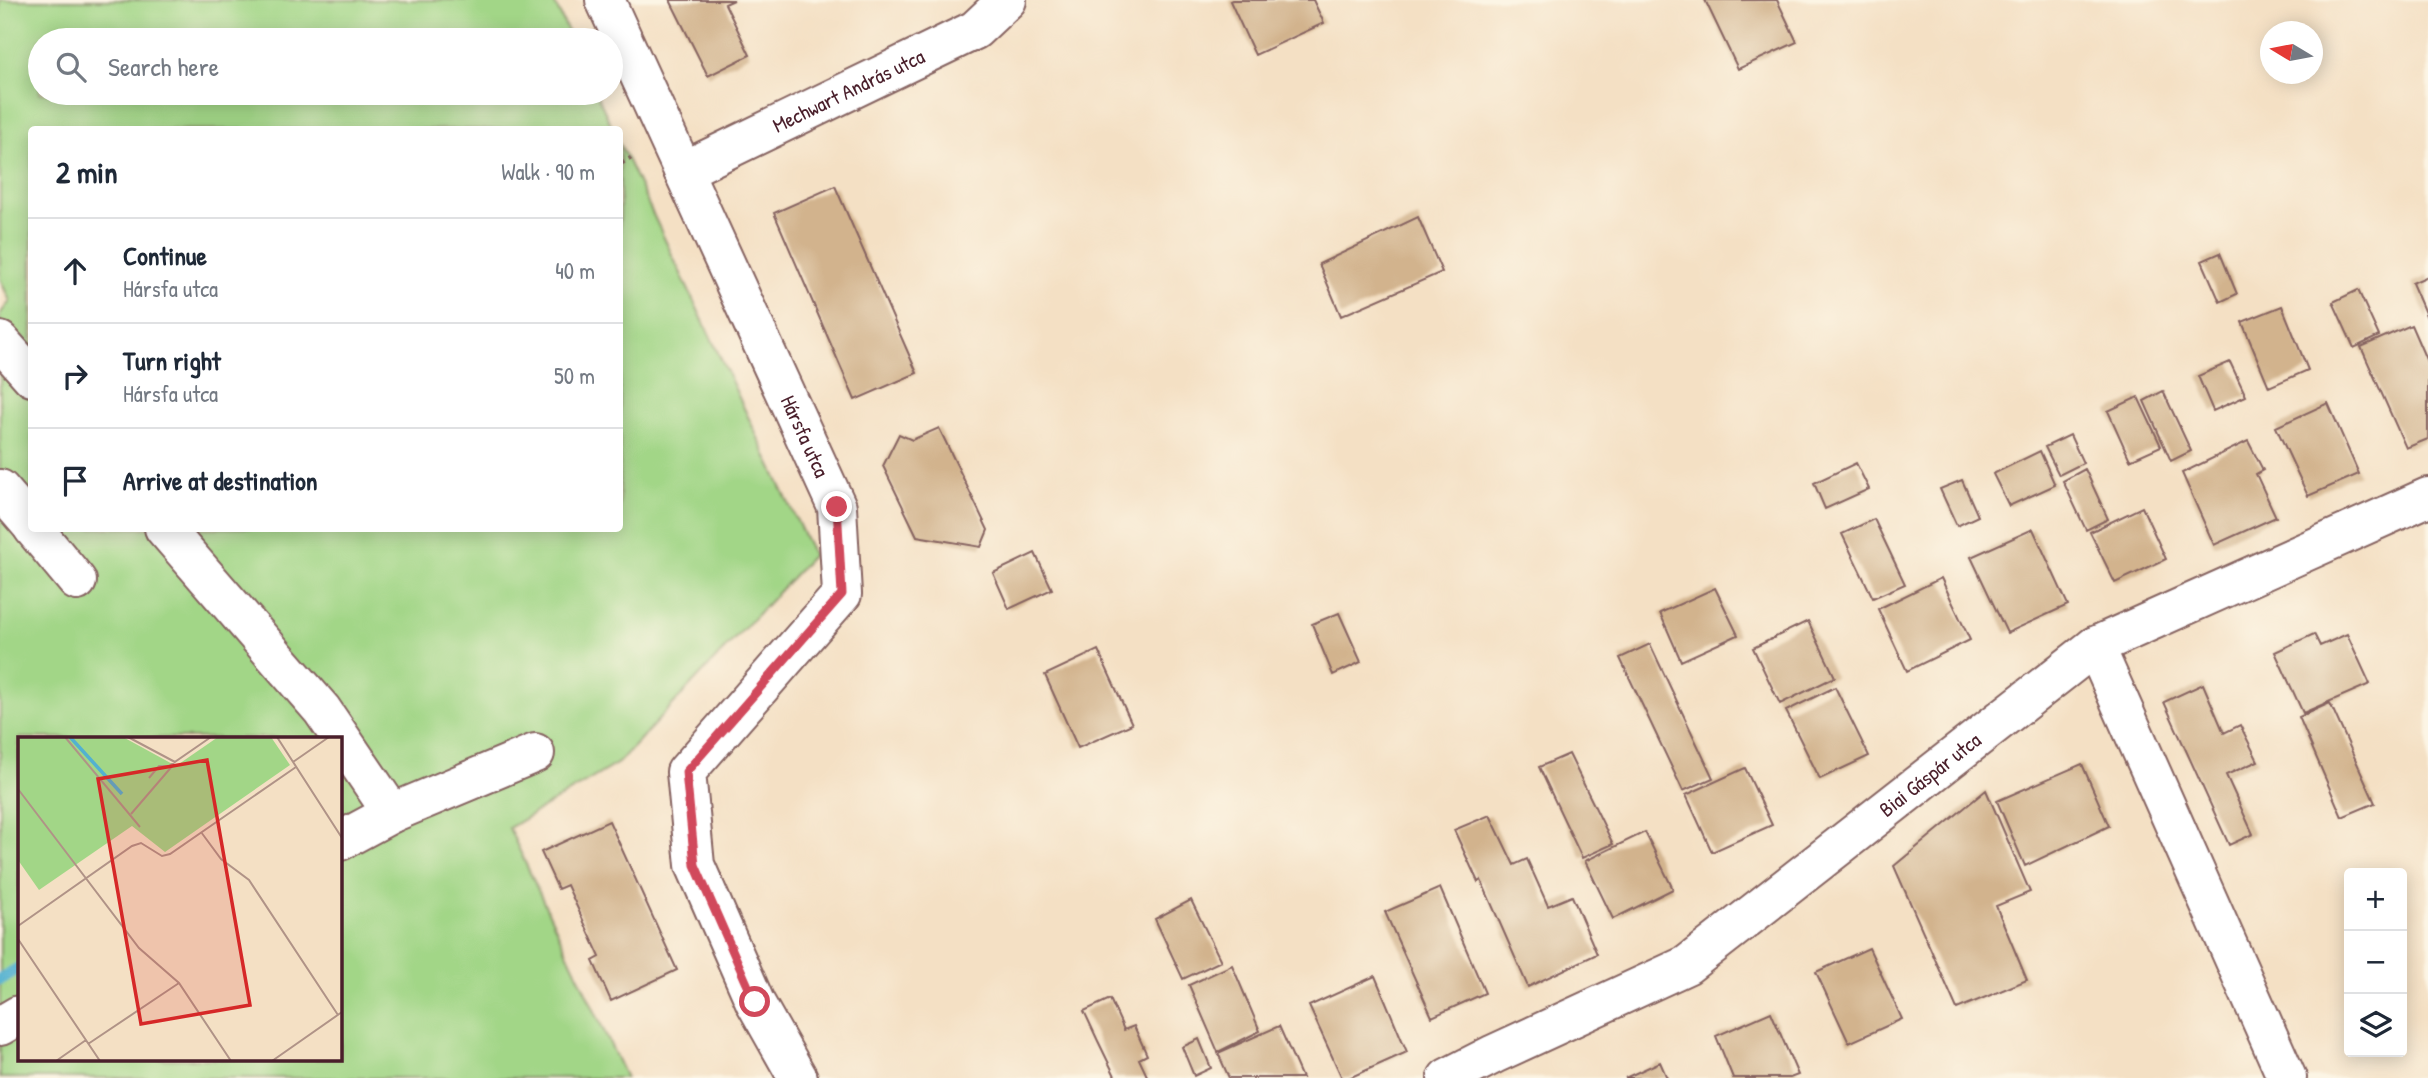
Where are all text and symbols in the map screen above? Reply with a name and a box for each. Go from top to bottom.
north arrow [2260,21,2323,84]
search box [28,28,623,105]
street label: Mechwart András utca [768,42,929,140]
icon: search [52,48,90,86]
text: Search here [108,49,219,84]
text: 2 min [56,152,118,192]
text: Walk · 90 m [501,156,595,187]
text: Continue [123,238,207,273]
icon: ahead [56,252,94,290]
text: 40 m [555,255,595,286]
text: Hársfa utca [123,273,218,304]
text: Turn right [123,343,221,378]
icon: right [56,357,94,395]
text: 50 m [554,360,595,391]
text: Hársfa utca [123,378,218,409]
street label: Hársfa utca [774,391,836,482]
icon: arrive [56,462,94,500]
text: Arrive at destination [123,463,318,498]
route end [821,491,852,522]
street label: Biai Gáspár utca [1873,726,1987,823]
inset map [18,737,341,1060]
map controls [2344,868,2407,1057]
button: + [2344,868,2407,931]
button: − [2344,931,2407,994]
route start [739,986,770,1017]
button: layers [2344,994,2407,1057]

